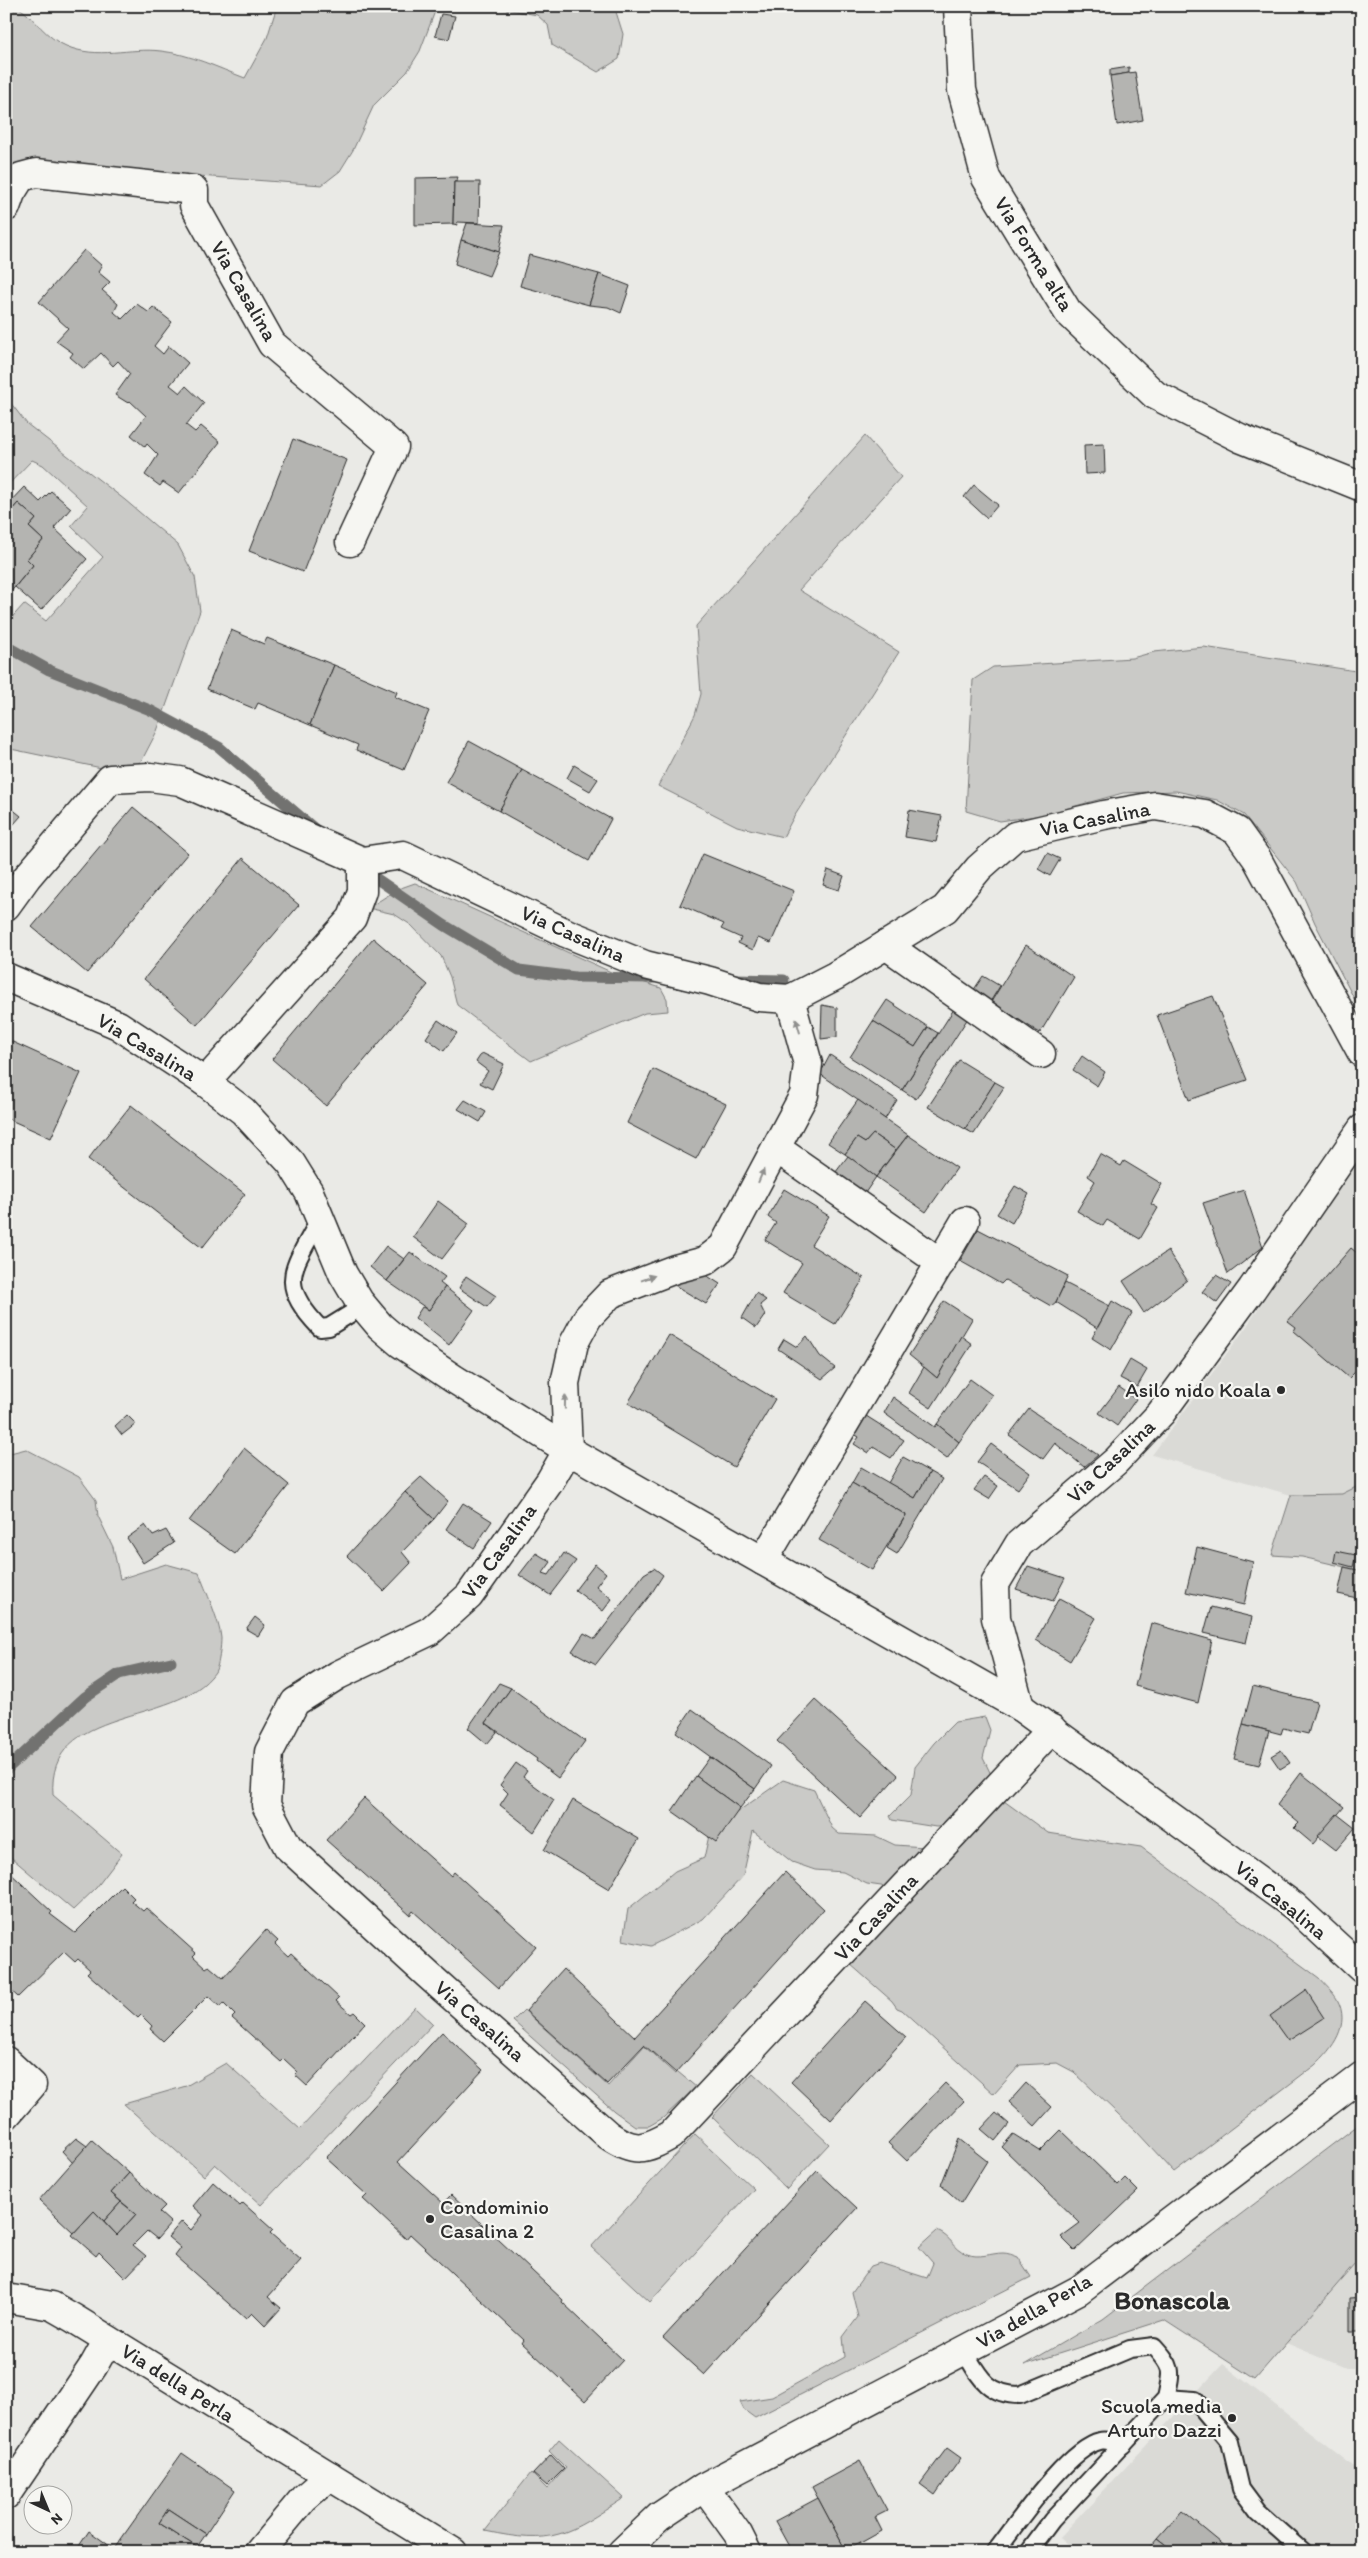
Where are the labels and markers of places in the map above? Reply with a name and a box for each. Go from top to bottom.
place label: Asilo nido Koala [1125,1377,1271,1402]
marker: Asilo nido Koala [1275,1384,1287,1396]
place label: Condominio Casalina 2 [440,2194,549,2243]
marker: Condominio Casalina 2 [424,2213,436,2225]
place label: Scuola media Arturo Dazzi [1101,2393,1222,2442]
marker: Scuola media Arturo Dazzi [1226,2412,1238,2424]

